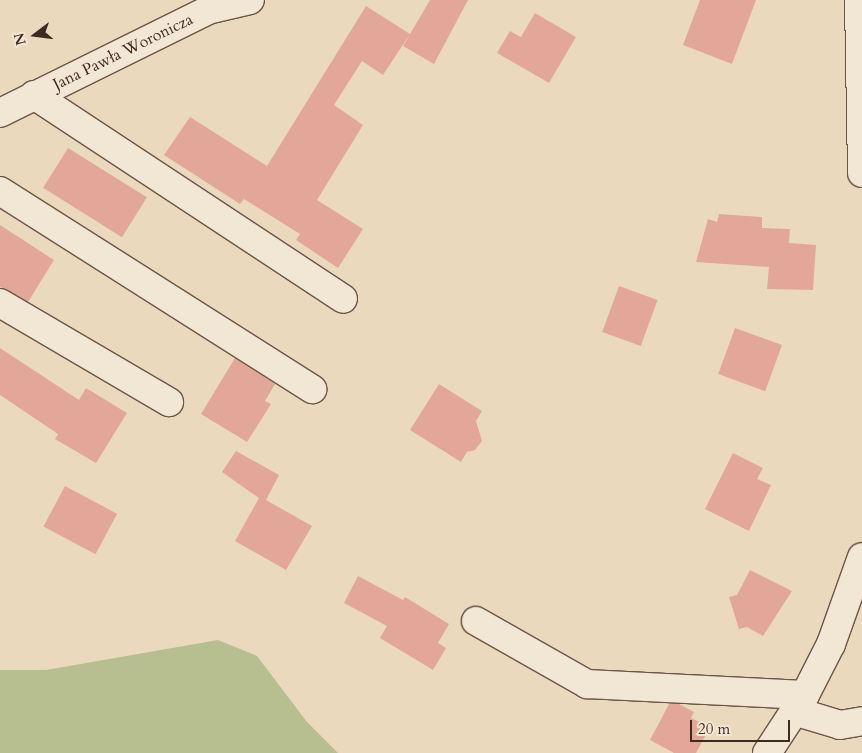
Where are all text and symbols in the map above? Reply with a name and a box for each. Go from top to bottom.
north arrow [10,10,60,60]
street label: Jana Pawła Woronicza [50,10,196,94]
text: N [9,31,31,47]
scale bar [692,710,792,742]
text: 20 m [698,719,730,739]

